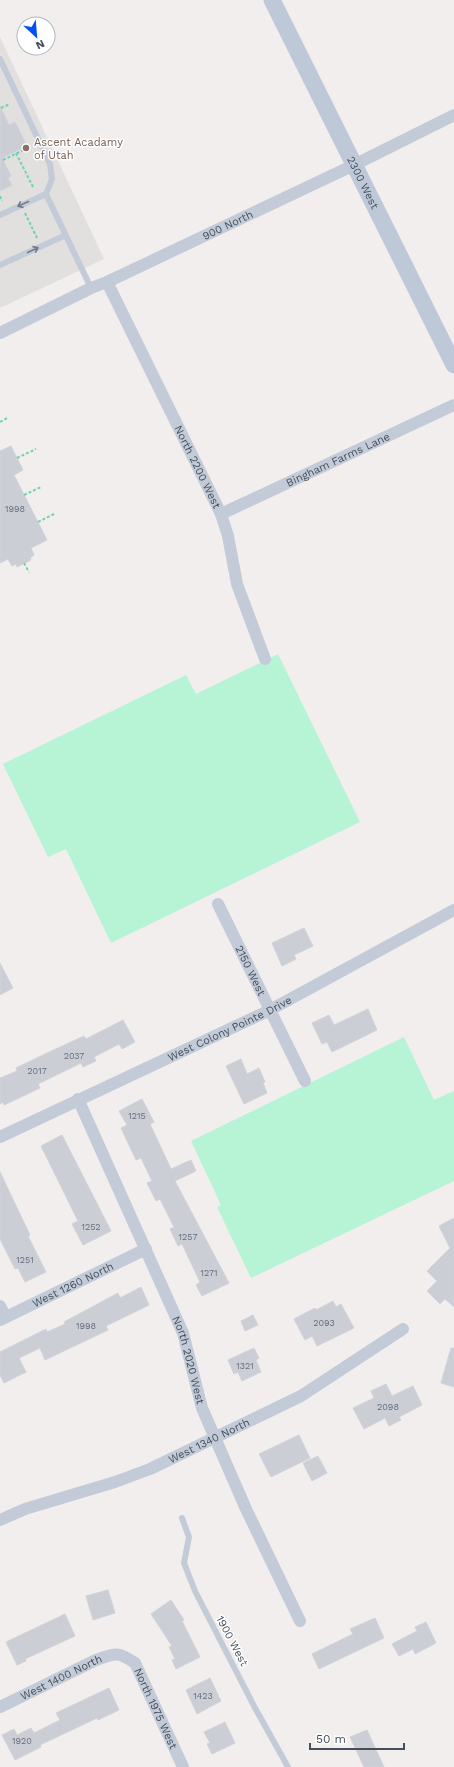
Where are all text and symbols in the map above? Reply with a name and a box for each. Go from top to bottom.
north arrow [16,16,56,56]
text: N [34,37,47,52]
place label: Ascent Acadamy of Utah [34,136,123,162]
marker: Ascent Acadamy of Utah [21,143,31,153]
street label: 2300 West [344,154,382,211]
one-way arrow [17,201,29,208]
street label: 900 North [200,207,255,242]
one-way arrow [26,246,38,253]
street label: North 2200 West [172,423,224,511]
street label: Bingham Farms Lane [284,430,392,489]
house number: 1998 [5,504,25,514]
street label: 2150 West [233,943,269,998]
street label: West Colony Pointe Drive [166,993,294,1064]
house number: 2037 [64,1051,84,1061]
house number: 2017 [27,1066,47,1076]
house number: 1215 [128,1111,146,1121]
house number: 1252 [81,1222,101,1232]
house number: 1257 [178,1232,198,1242]
house number: 1251 [16,1255,34,1265]
street label: West 1260 North [30,1259,116,1310]
house number: 1271 [200,1268,218,1278]
street label: North 2020 West [170,1314,207,1406]
house number: 2093 [313,1318,335,1328]
house number: 1998 [76,1321,96,1331]
house number: 1321 [236,1361,254,1371]
house number: 2098 [377,1402,399,1412]
street label: West 1340 North [166,1415,252,1466]
street label: 1900 West [213,1614,251,1669]
street label: West 1400 North [18,1652,104,1703]
street label: North 1975 West [132,1666,180,1751]
house number: 1423 [193,1691,213,1701]
scale bar [310,1725,404,1751]
text: 50 m [316,1732,346,1746]
house number: 1920 [12,1736,32,1746]

